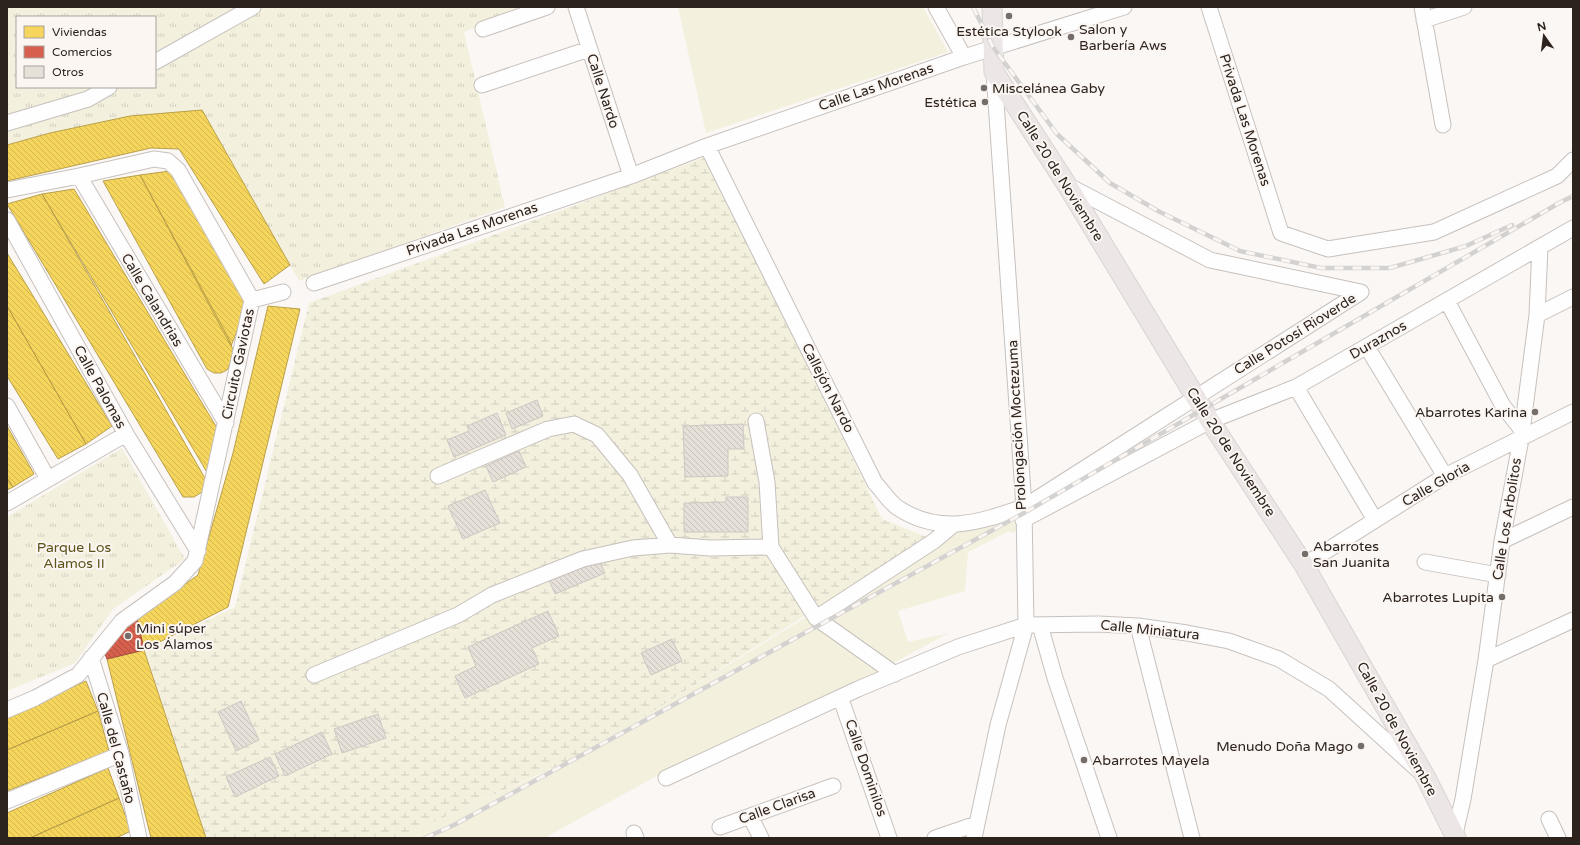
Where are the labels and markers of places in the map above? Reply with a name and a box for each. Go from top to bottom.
marker: Estética Stylook [1004,11,1014,21]
place label: Salon y Barbería Aws [1079,21,1167,54]
place label: Estética Stylook [956,23,1062,40]
marker: Salon y Barbería Aws [1066,32,1076,42]
place label: Miscelánea Gaby [992,80,1105,97]
marker: Miscelánea Gaby [979,83,989,93]
place label: Estética [924,94,977,111]
marker: Estética [980,97,990,107]
place label: Abarrotes Karina [1415,404,1527,421]
marker: Abarrotes Karina [1530,407,1540,417]
place label: Abarrotes San Juanita [1313,538,1390,571]
marker: Abarrotes San Juanita [1300,549,1310,559]
place label: Abarrotes Lupita [1382,589,1494,606]
marker: Abarrotes Lupita [1497,592,1507,602]
place label: Mini súper Los Álamos [136,620,213,653]
marker: Mini súper Los Álamos [123,631,133,641]
place label: Menudo Doña Mago [1216,738,1353,755]
marker: Menudo Doña Mago [1356,741,1366,751]
place label: Abarrotes Mayela [1092,752,1210,769]
marker: Abarrotes Mayela [1079,755,1089,765]

